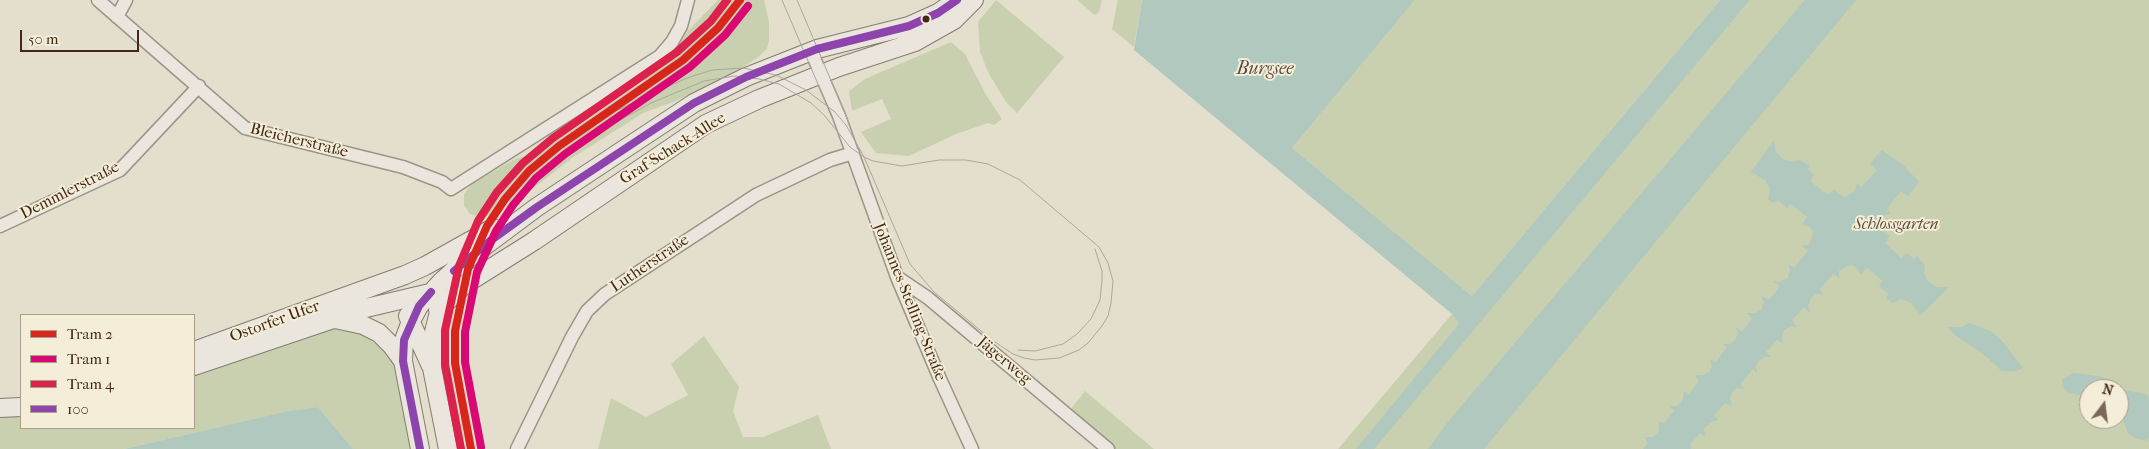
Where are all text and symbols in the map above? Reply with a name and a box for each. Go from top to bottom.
unlabelled marker [921,14,931,24]
scale bar [22,20,141,52]
text: 50 m [28,30,58,48]
water label: Burgsee [1237,59,1293,81]
street label: Graf-Schack-Allee [617,109,729,189]
street label: Bleicherstraße [248,120,350,162]
street label: Demmlerstraße [17,158,123,224]
park label: Schlossgarten [1854,215,1938,235]
street label: Johannes-Stelling-Straße [868,220,950,384]
street label: Lutherstraße [607,231,693,297]
street label: Ostorfer Ufer [227,297,323,347]
legend [20,314,195,429]
text: Tram 2 [67,325,113,343]
street label: Jägerweg [973,333,1035,389]
text: Tram 1 [67,350,110,368]
text: Tram 4 [67,375,114,393]
north arrow [2079,379,2129,429]
text: N [2100,380,2115,400]
text: 100 [67,400,89,418]

